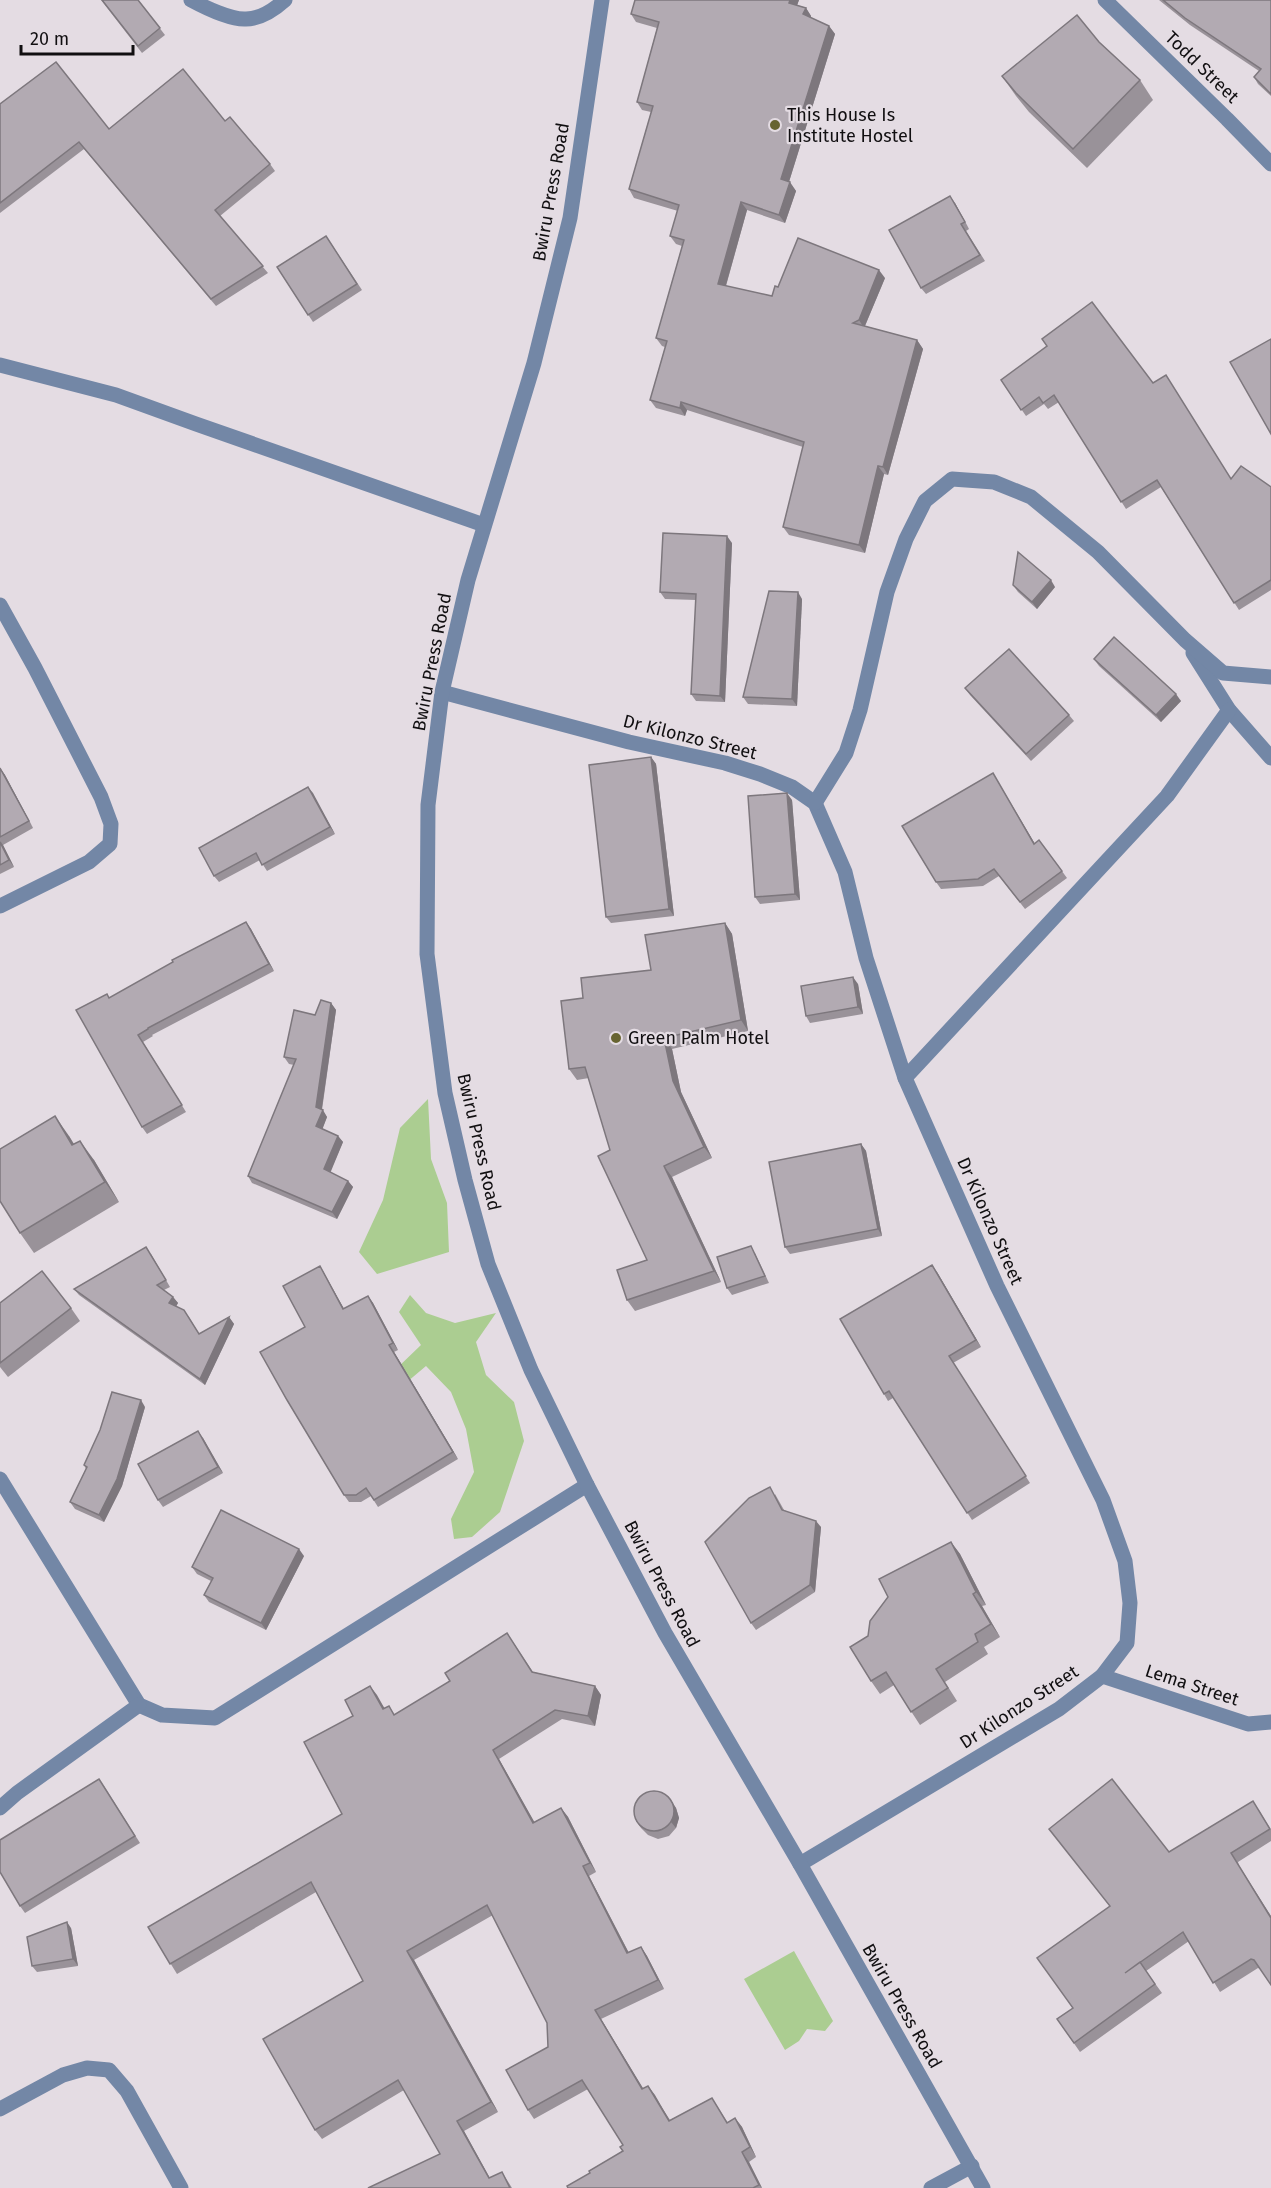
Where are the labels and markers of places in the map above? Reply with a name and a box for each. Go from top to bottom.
place label: This House Is Institute Hostel [787,104,913,147]
marker: This House Is Institute Hostel [768,118,782,132]
place label: Green Palm Hotel [628,1027,769,1049]
marker: Green Palm Hotel [609,1031,623,1045]

